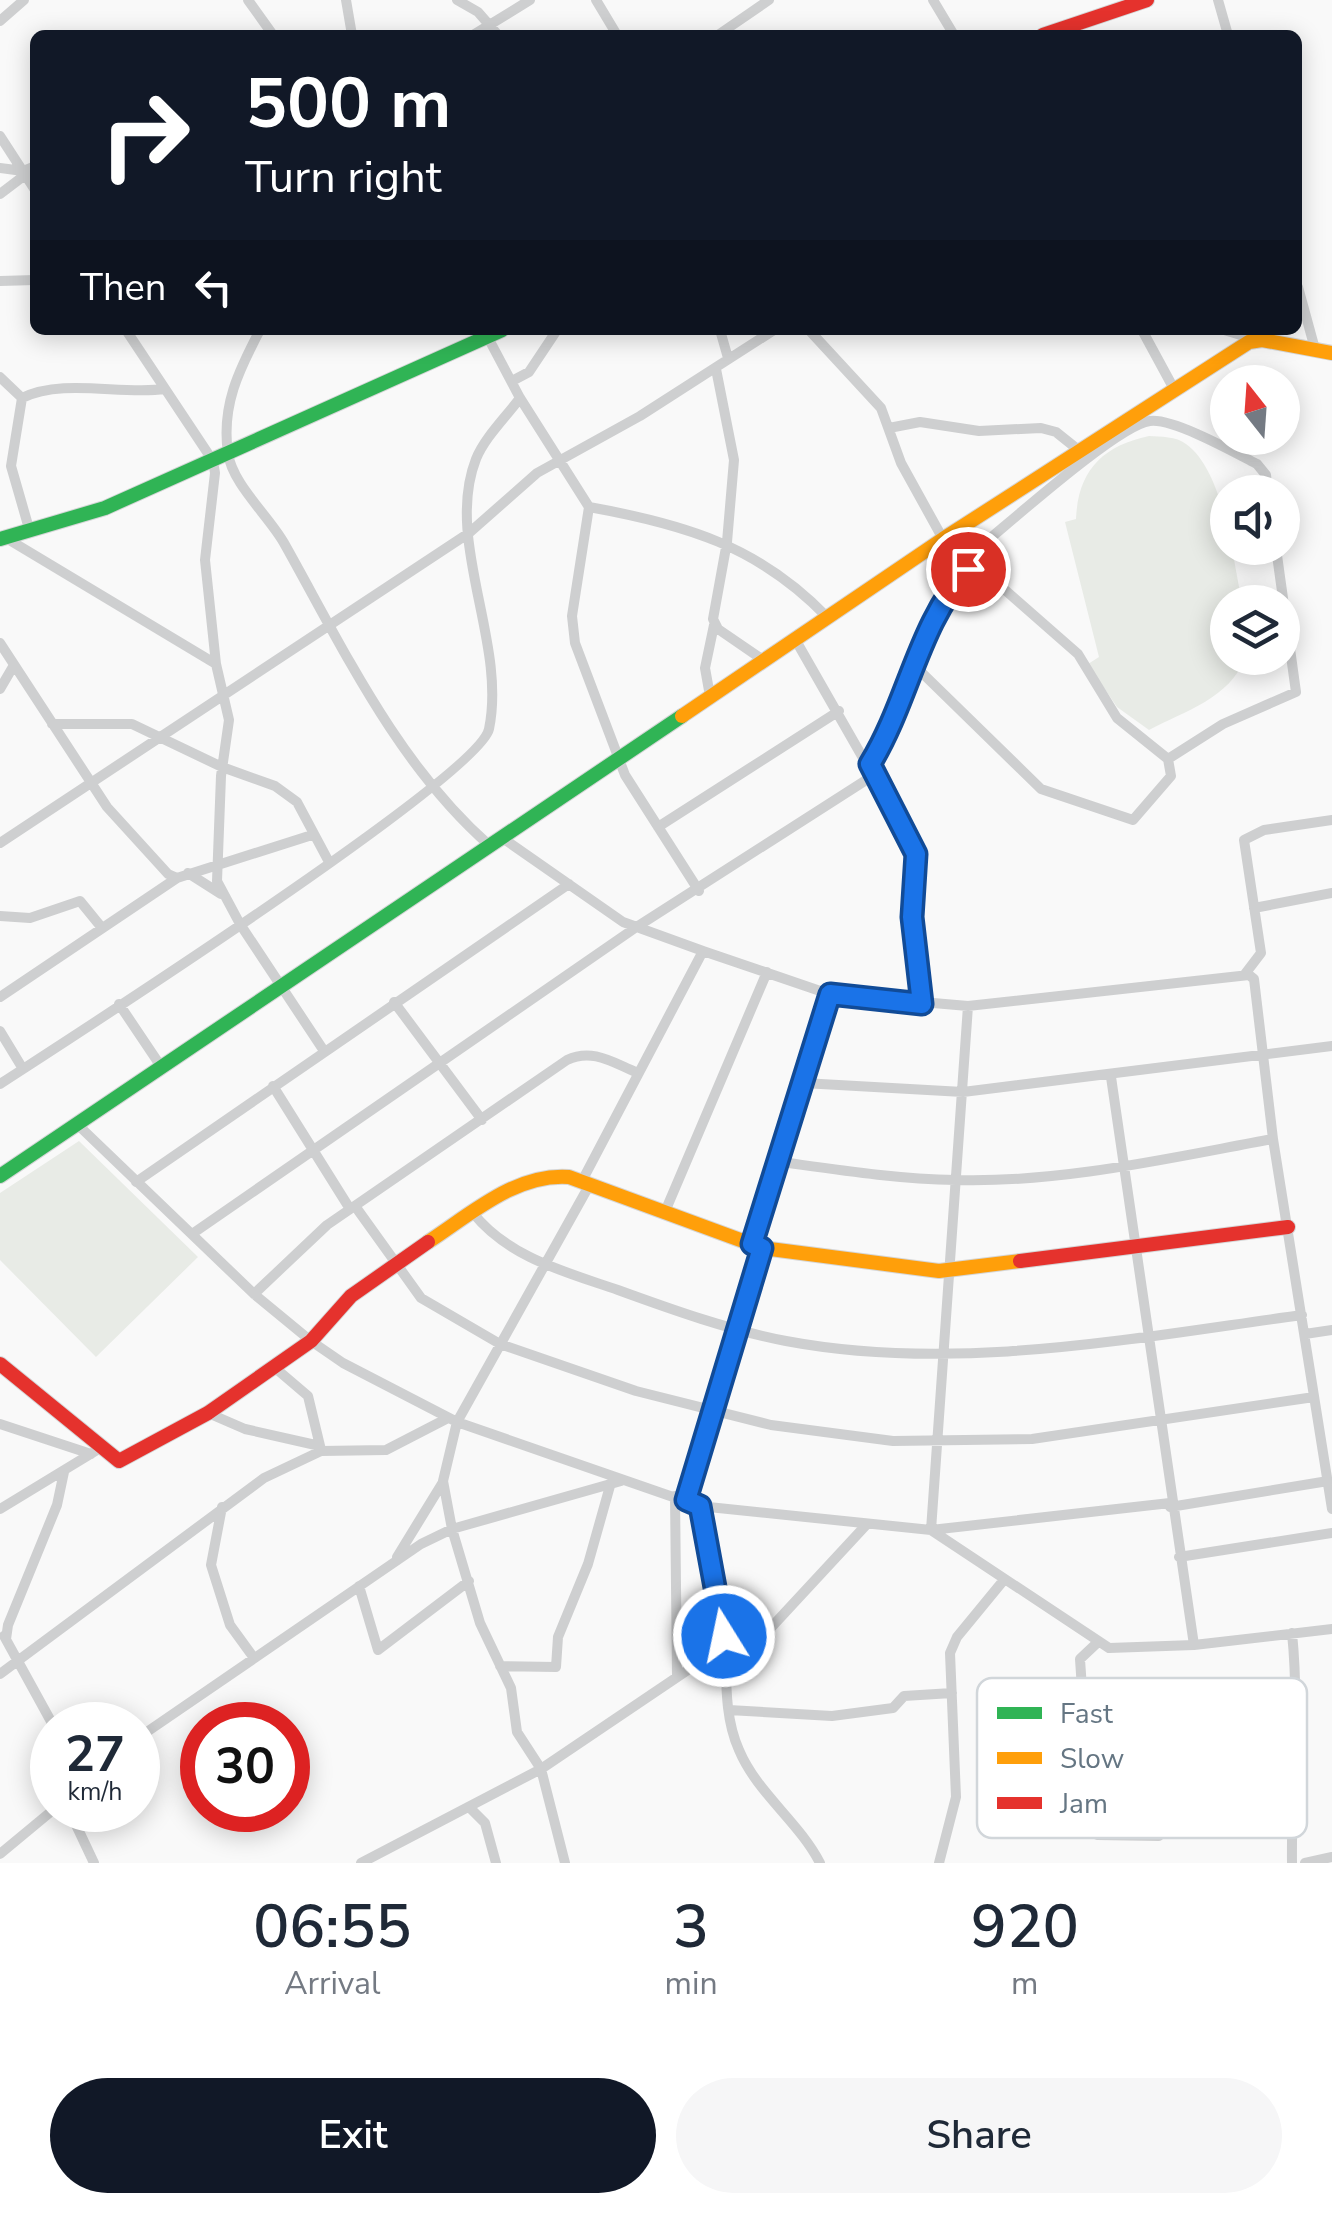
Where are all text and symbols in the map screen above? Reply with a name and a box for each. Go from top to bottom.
text: 500 m [245,56,451,152]
icon: right [80,70,210,200]
text: Turn right [245,147,442,208]
icon: left [186,260,241,315]
text: Then [80,262,166,313]
north arrow [1210,365,1300,455]
map controls [1210,365,1300,675]
button: sound [1210,475,1300,565]
pin [926,527,1011,612]
icon: arrive [941,542,996,597]
button: layers [1210,585,1300,675]
position arrow [672,1584,776,1688]
legend [977,1678,1307,1838]
text: Fast [1060,1695,1113,1733]
speed limit sign: 30 [180,1702,310,1832]
text: 27 [65,1720,125,1789]
text: Slow [1060,1740,1124,1778]
text: km/h [67,1775,123,1809]
text: Jam [1059,1785,1108,1823]
text: 06:55 [253,1886,411,1968]
text: 3 [673,1886,709,1968]
text: 920 [971,1886,1079,1968]
text: Arrival [284,1962,380,2005]
text: min [665,1962,718,2005]
text: m [1011,1962,1039,2005]
button: Exit [50,2078,656,2193]
button: Share [676,2078,1282,2193]

